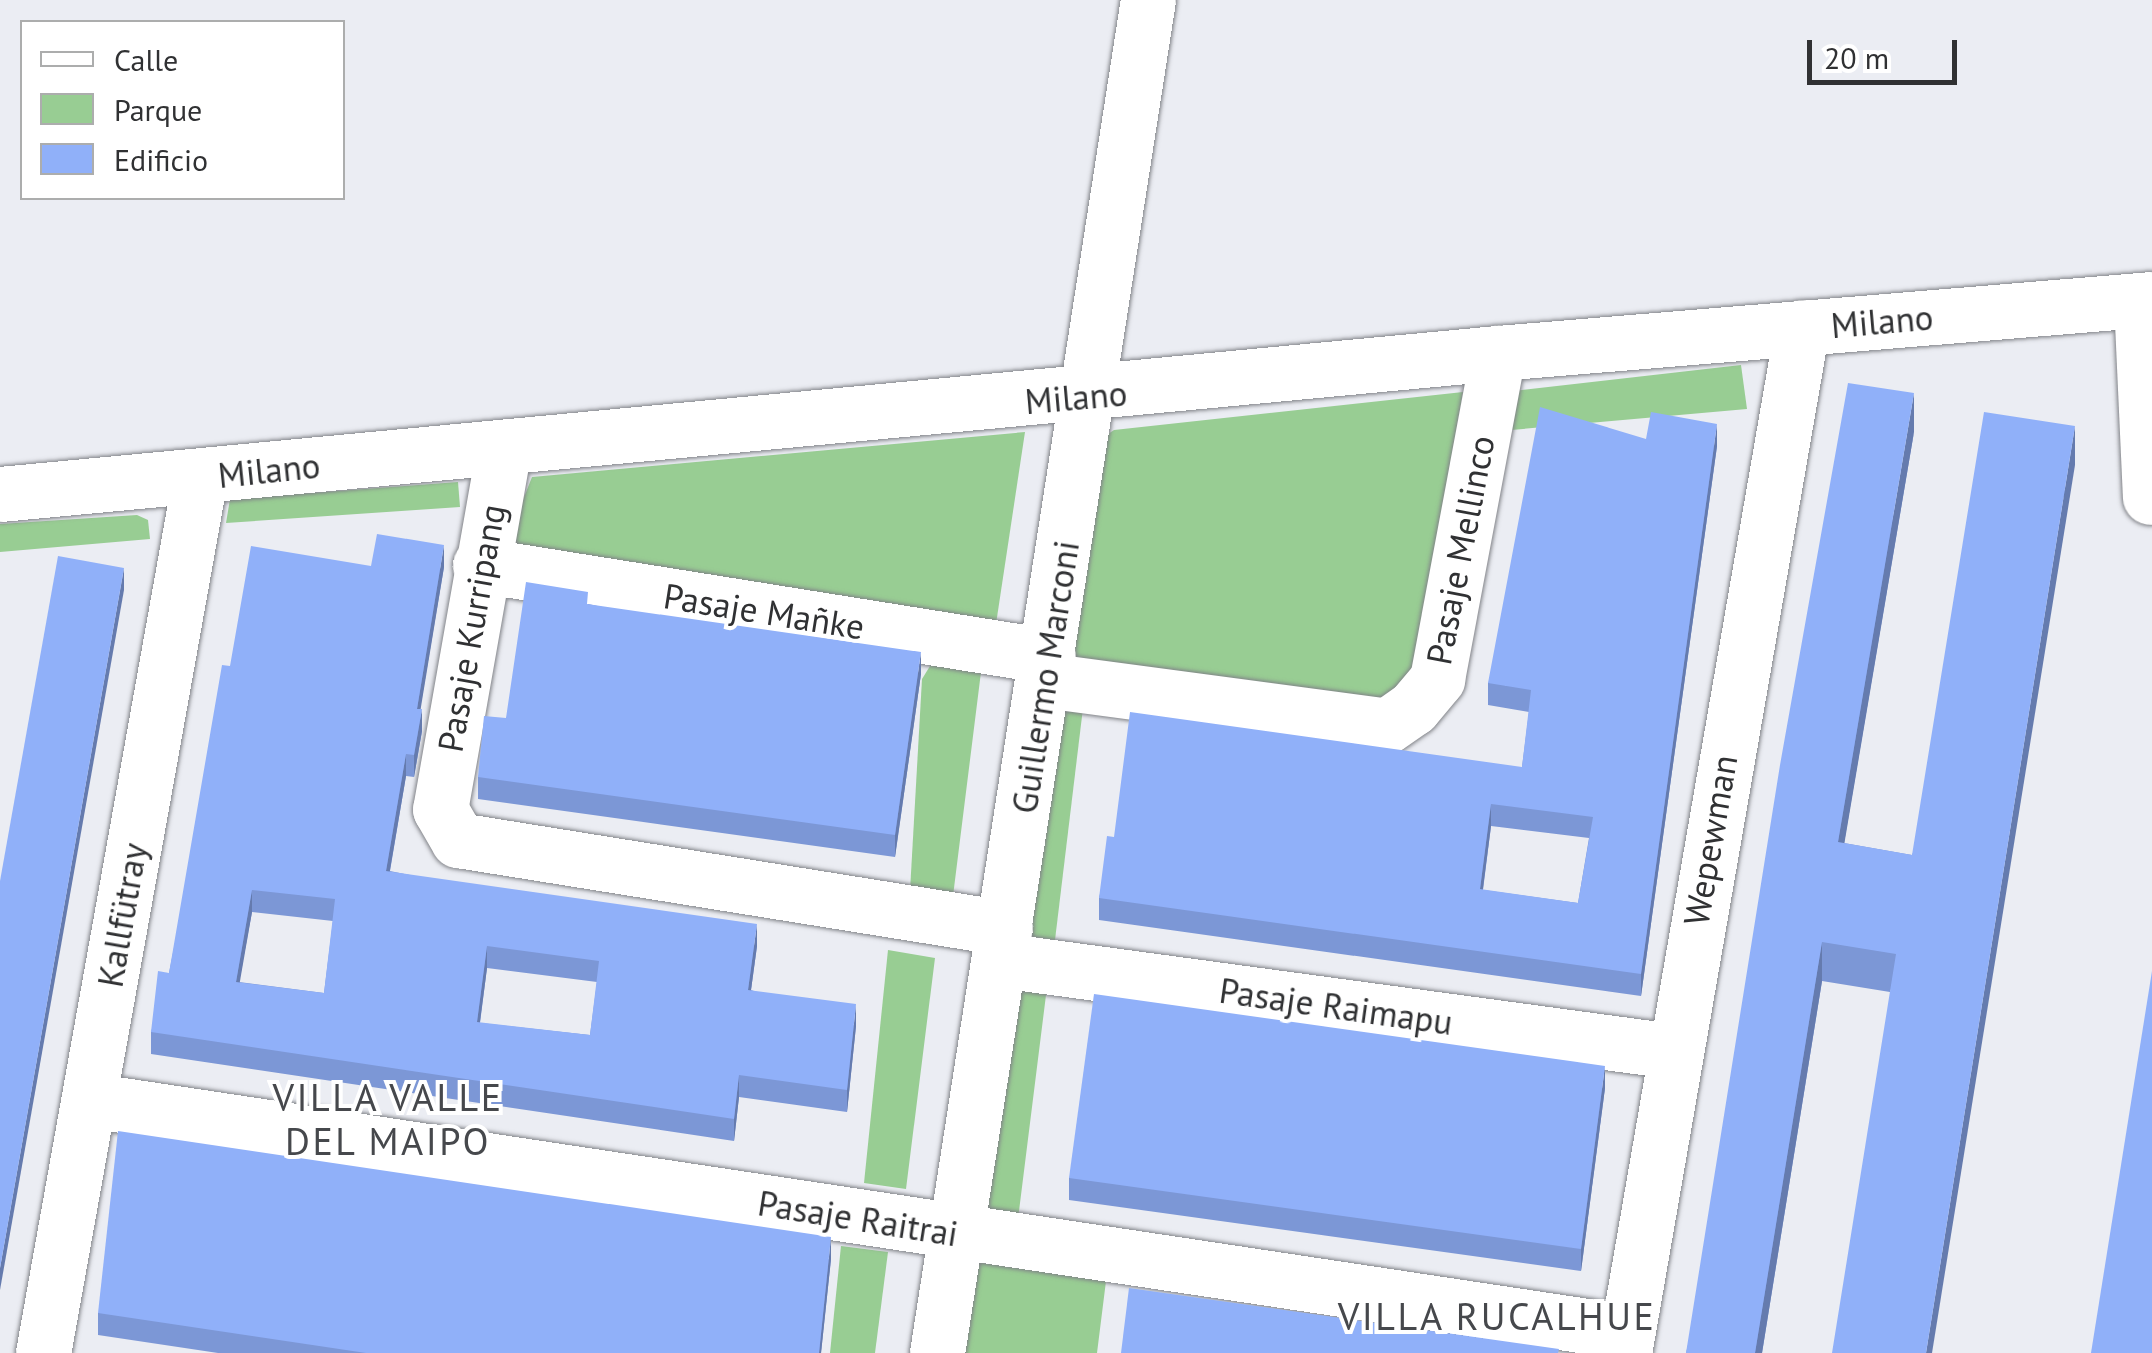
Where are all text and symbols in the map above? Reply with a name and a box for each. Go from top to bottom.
legend [20,20,345,200]
scale bar [1812,20,1962,82]
text: 20 m [1824,38,1889,77]
text: Calle [114,40,178,79]
text: Parque [114,90,202,129]
text: Edificio [114,140,208,179]
street label: Milano [1829,296,1935,346]
street label: Milano [1023,372,1129,422]
street label: Pasaje Mellinco [1417,432,1503,668]
street label: Milano [216,444,322,496]
street label: Pasaje Kurripang [429,501,513,755]
street label: Guillermo Marconi [1003,538,1087,816]
street label: Pasaje Mañke [661,574,867,648]
street label: Wepewman [1674,752,1746,928]
street label: Kallfütray [89,840,155,990]
street label: Pasaje Raimapu [1217,969,1455,1043]
district label: VILLA VALLE DEL MAIPO [271,1074,505,1164]
street label: Pasaje Raitrai [755,1181,961,1255]
district label: VILLA RUCALHUE [1337,1293,1657,1339]

